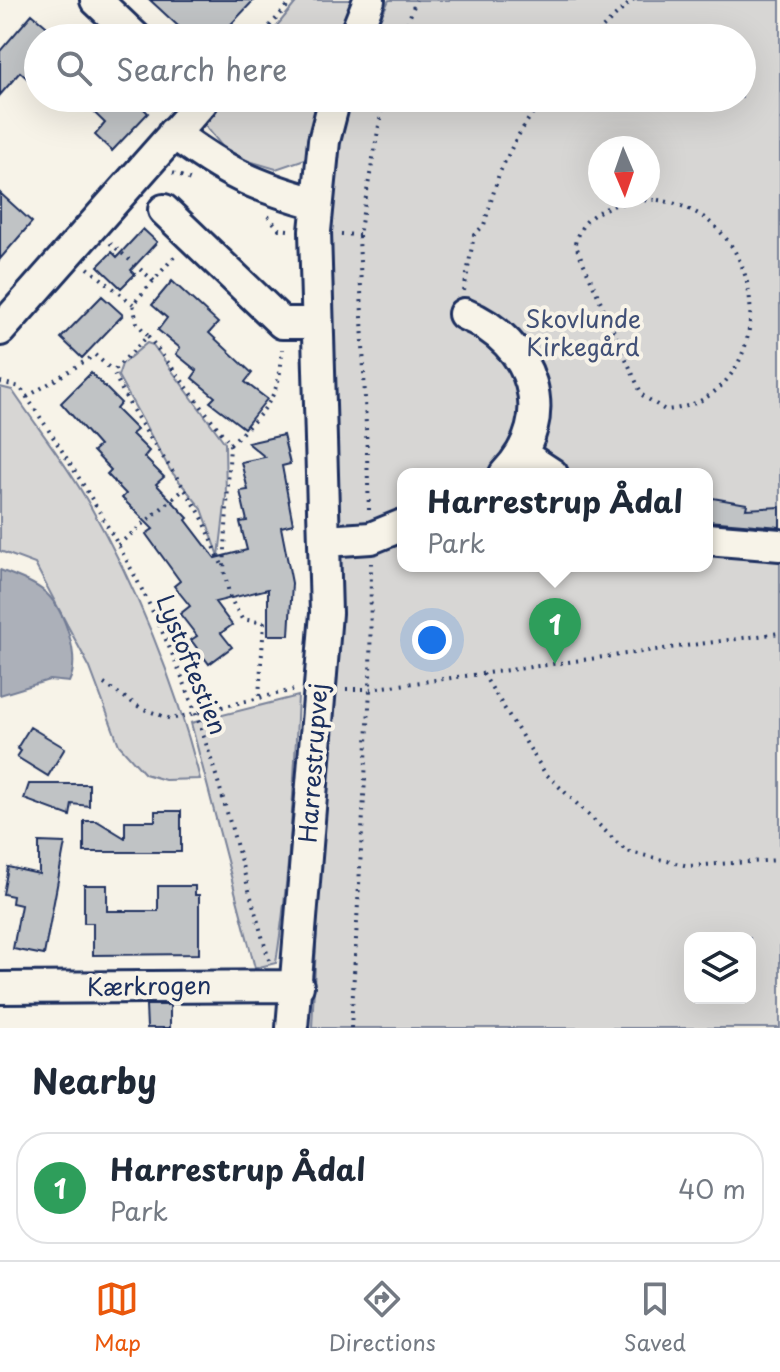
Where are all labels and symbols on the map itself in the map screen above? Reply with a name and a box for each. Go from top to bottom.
north arrow [588,136,660,208]
park label: Skovlunde Kirkegård [525,300,641,364]
street label: Lystoftestien [148,589,237,740]
pin: 1 [529,598,581,664]
your location [412,620,452,660]
street label: Harrestrupvej [288,682,336,844]
street label: Kærkrogen [86,966,211,1004]

